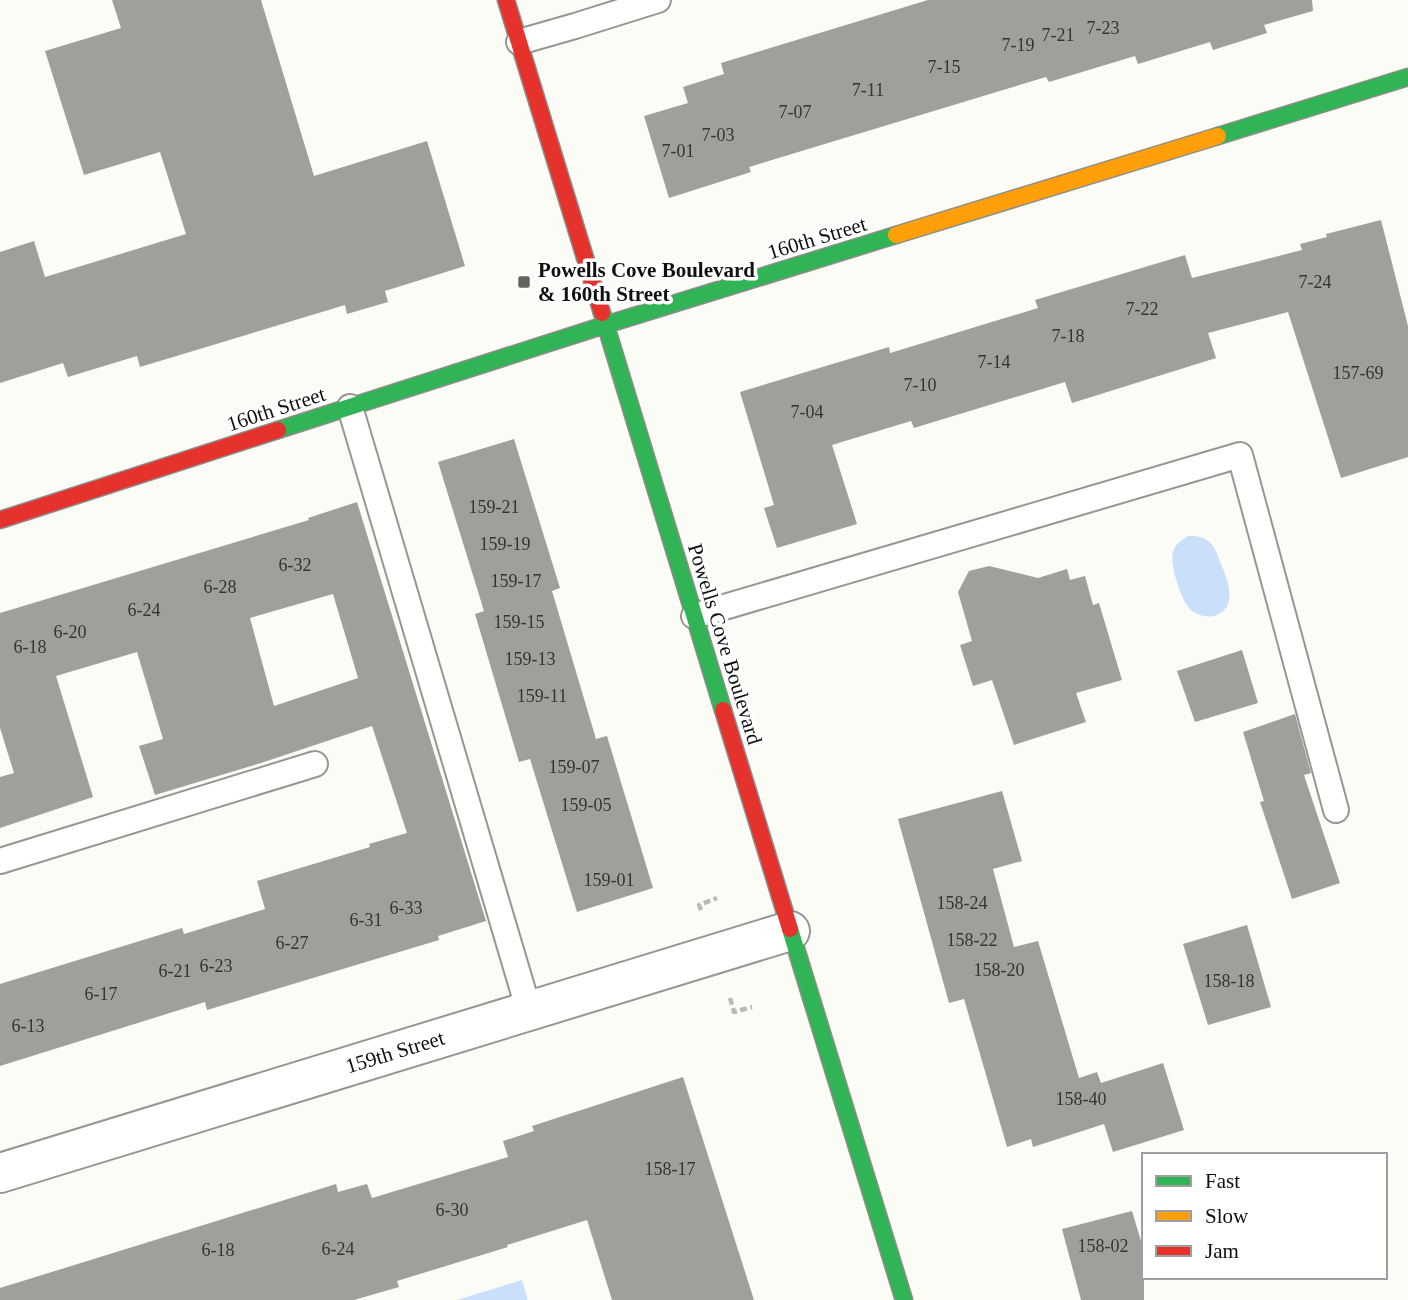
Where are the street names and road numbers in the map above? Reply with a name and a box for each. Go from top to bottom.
street label: 160th Street [765,212,869,264]
street label: 160th Street [224,382,328,436]
street label: Powells Cove Boulevard [683,541,767,748]
street label: 159th Street [343,1026,447,1078]

